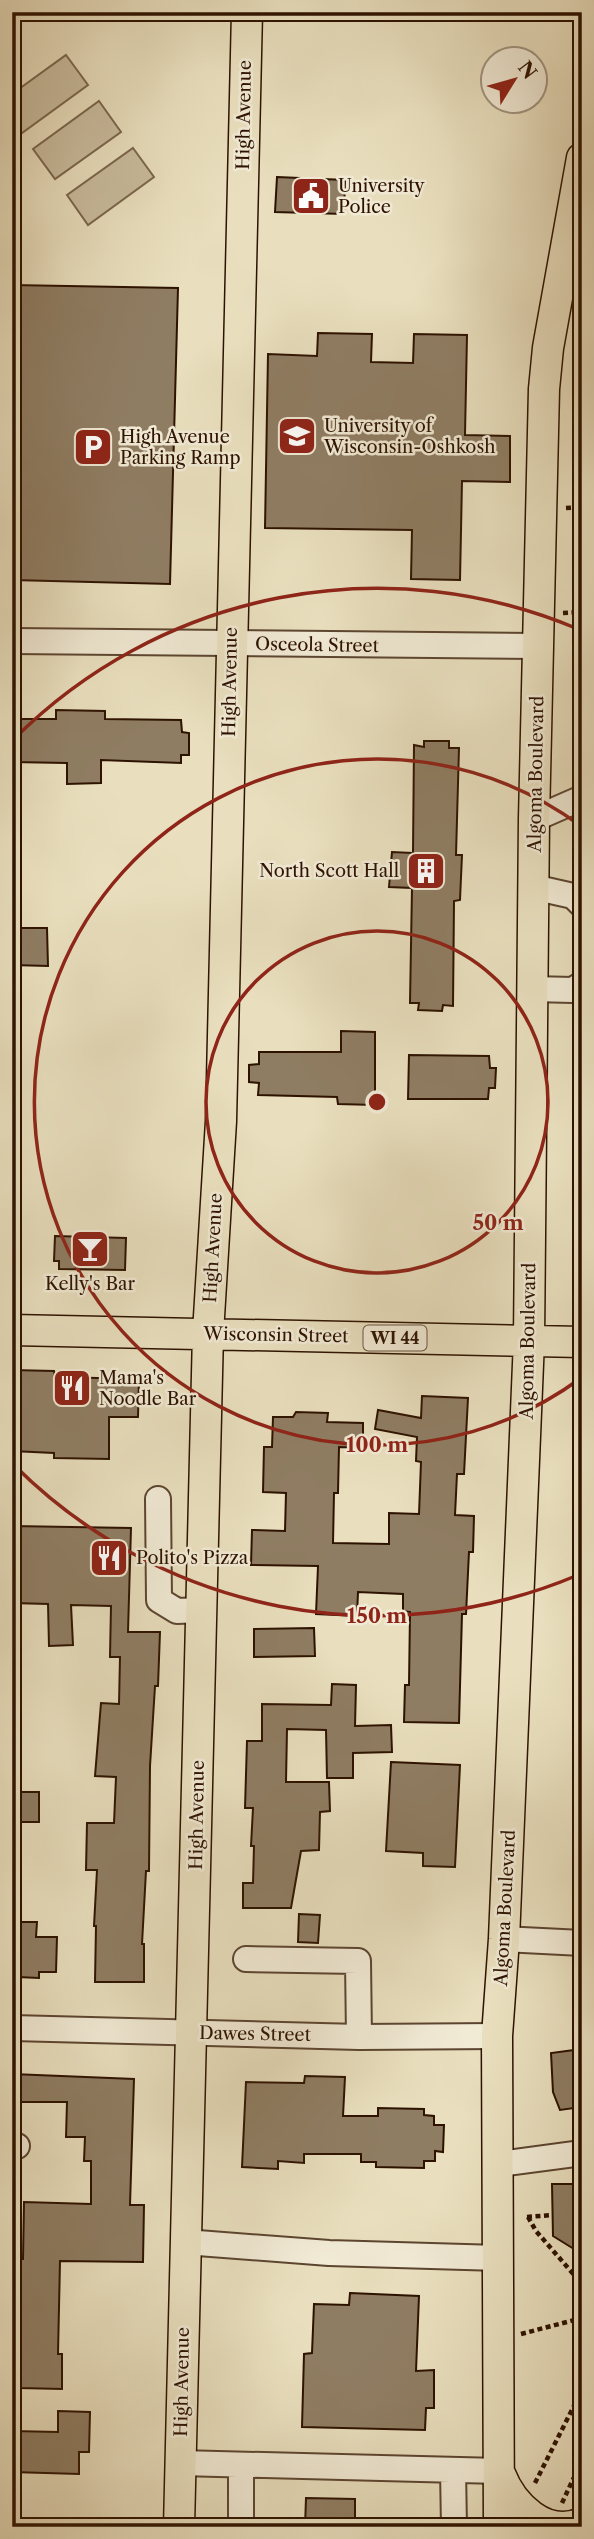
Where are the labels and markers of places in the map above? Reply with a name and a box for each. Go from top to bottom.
public building icon: University Police [290,175,332,217]
place label: University Police [338,175,426,218]
school or university icon: University of Wisconsin-Oshkosh [276,415,318,457]
place label: University of Wisconsin-Oshkosh [323,415,496,458]
parking icon: High Avenue Parking Ramp [72,426,114,468]
place label: High Avenue Parking Ramp [120,426,241,469]
building icon: North Scott Hall [405,850,447,892]
place label: North Scott Hall [259,860,399,882]
centre of rings [365,1090,389,1114]
bar icon: Kelly's Bar [69,1228,111,1270]
place label: Kelly's Bar [45,1273,136,1295]
restaurant icon: Mama's Noodle Bar [51,1367,93,1409]
place label: Mama's Noodle Bar [99,1367,197,1410]
restaurant icon: Polito's Pizza [88,1537,130,1579]
place label: Polito's Pizza [136,1547,249,1569]

